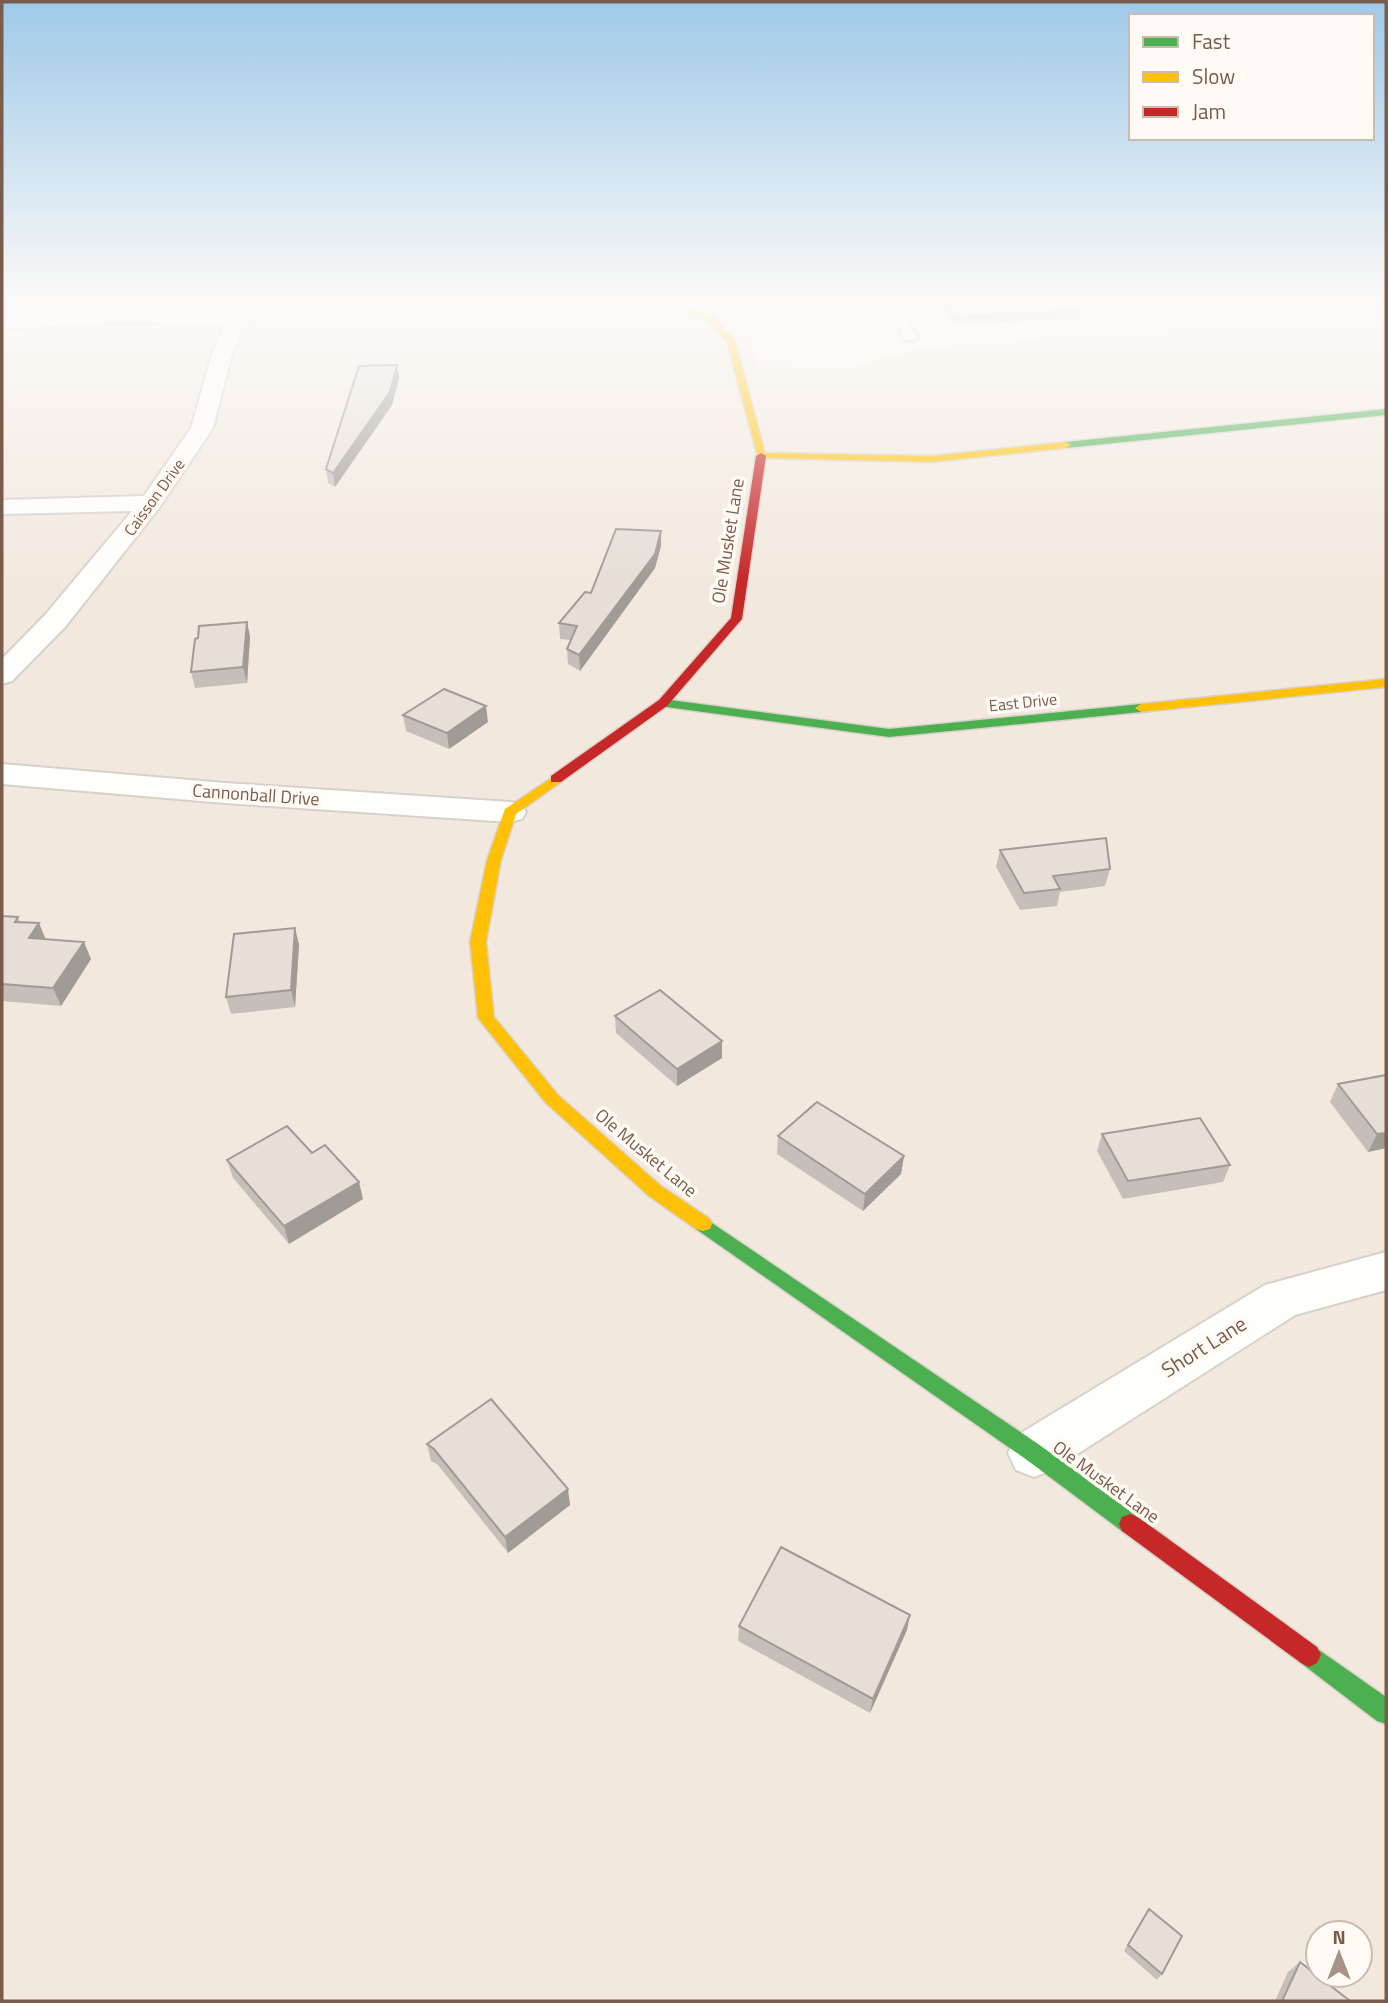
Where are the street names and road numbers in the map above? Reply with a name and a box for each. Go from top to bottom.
street label: Caisson Drive [118,453,190,541]
street label: Ole Musket Lane [704,476,751,605]
street label: East Drive [988,686,1058,718]
street label: Cannonball Drive [192,777,321,812]
street label: Ole Musket Lane [589,1102,703,1204]
street label: Short Lane [1155,1307,1252,1385]
street label: Ole Musket Lane [1047,1434,1165,1530]

